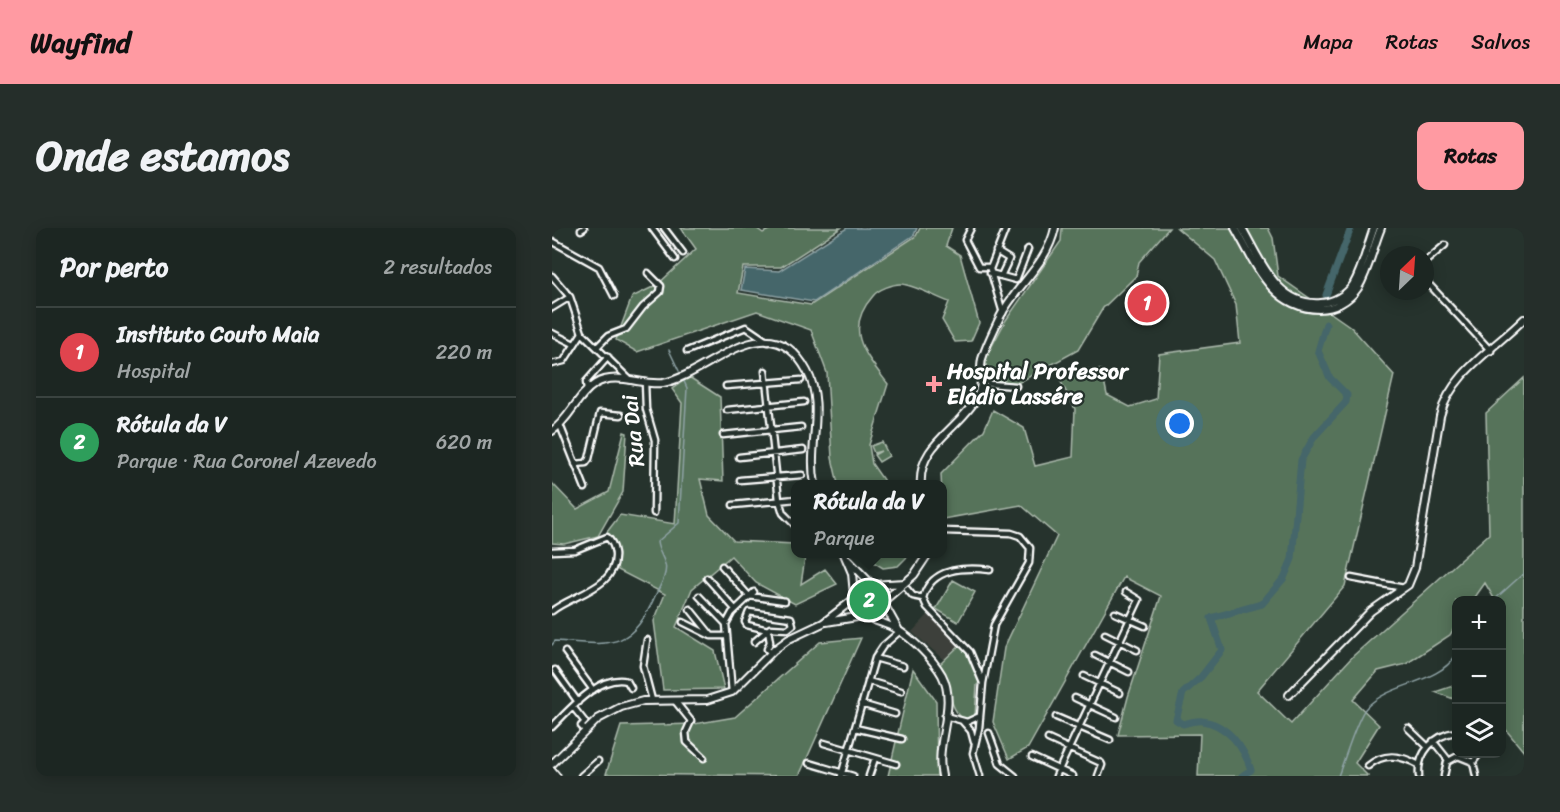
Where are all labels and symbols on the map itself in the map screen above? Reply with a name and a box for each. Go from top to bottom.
north arrow [1380,246,1434,300]
pin: 1 [1128,280,1166,326]
place label: Hospital Professor Eládio Lassére [946,352,1130,416]
marker: Hospital Professor Eládio Lassére [925,375,943,393]
street label: Rua Dai [610,392,656,469]
your location [1165,409,1194,438]
pin: 2 [850,578,888,622]

